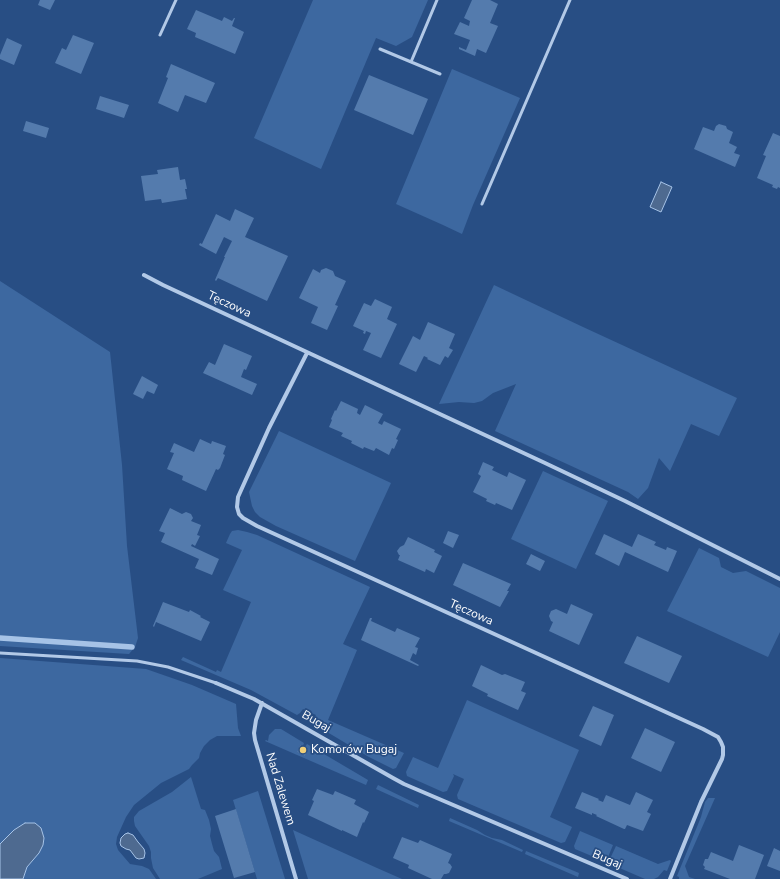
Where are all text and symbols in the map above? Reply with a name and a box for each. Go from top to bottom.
street label: Tęczowa [205,289,253,321]
street label: Tęczowa [447,597,495,629]
street label: Bugaj [299,708,333,736]
place label: Komorów Bugaj [311,743,397,757]
marker: Komorów Bugaj [298,745,308,755]
street label: Nad Zalewem [262,751,298,827]
street label: Bugaj [590,847,624,873]

